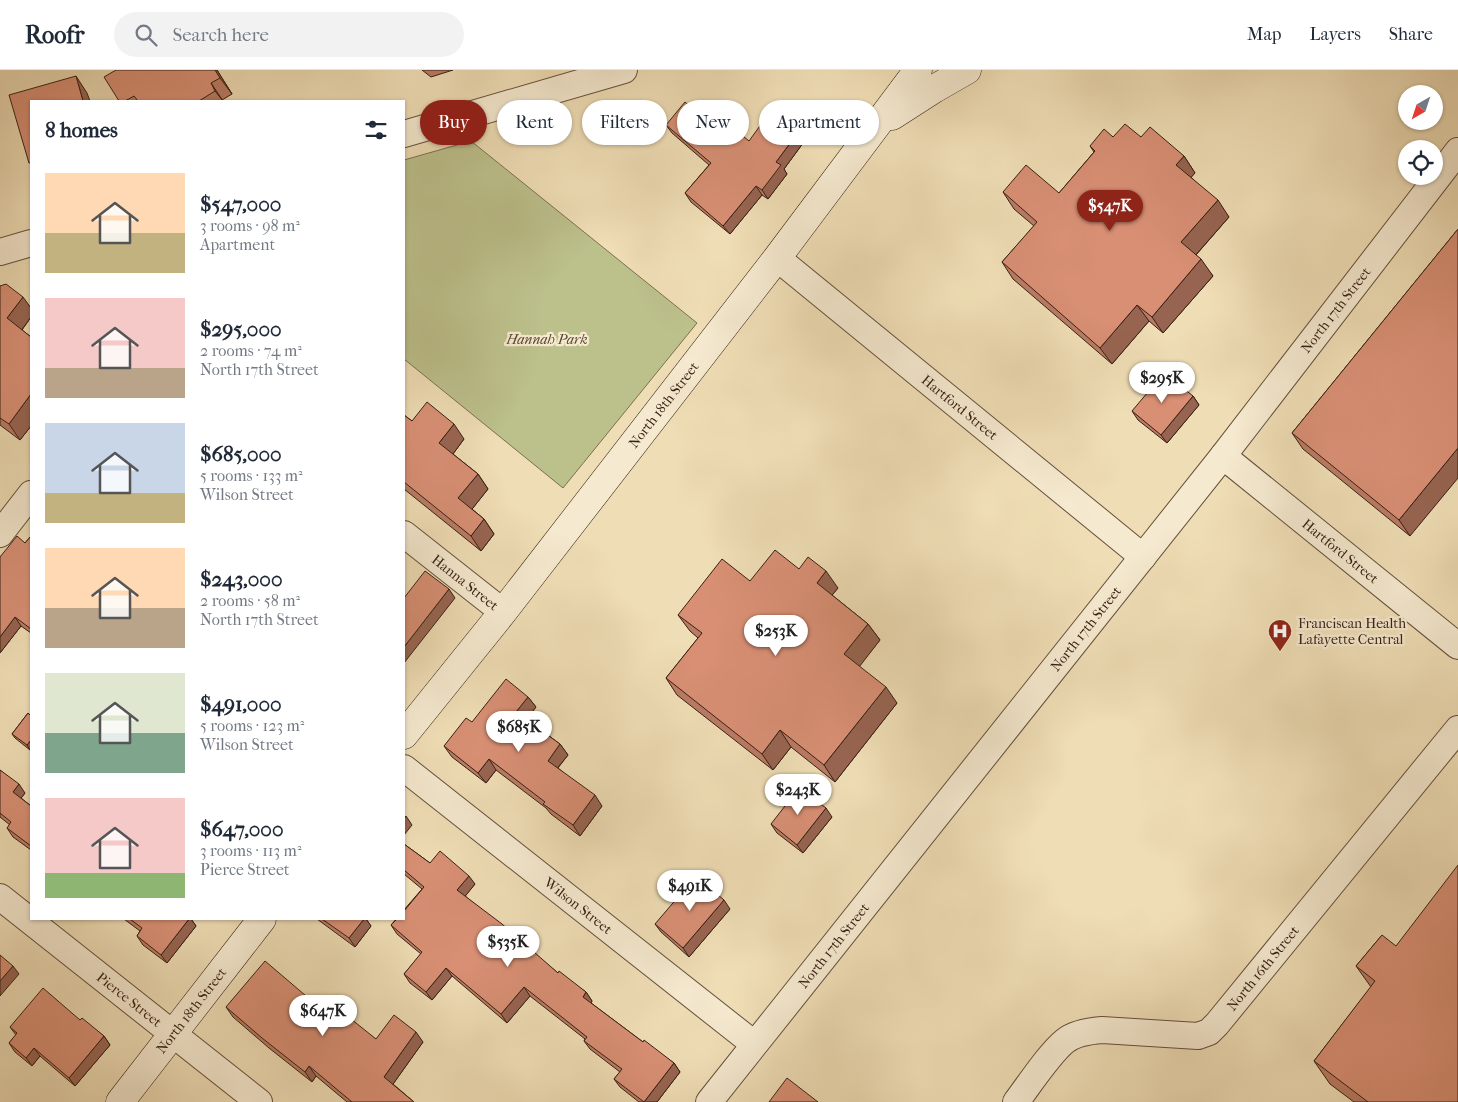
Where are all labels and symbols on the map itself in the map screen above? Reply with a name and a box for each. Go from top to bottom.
north arrow [1398,85,1442,130]
pin: $547K [1075,190,1145,232]
street label: North 17th Street [1297,264,1374,356]
park label: Hannah Park [505,331,588,348]
street label: North 18th Street [625,358,702,451]
pin: $295K [1127,362,1197,404]
street label: Hartford Street [918,371,1001,443]
street label: Hartford Street [1299,515,1382,587]
street label: Hanna Street [428,551,502,614]
street label: North 17th Street [1047,583,1125,675]
pin: $253K [741,614,811,657]
place label: Franciscan Health Lafayette Central [1298,615,1406,648]
hospital icon: Franciscan Health Lafayette Central [1267,618,1293,652]
pin: $685K [484,710,554,753]
pin: $243K [763,774,833,816]
pin: $491K [655,870,725,912]
street label: Wilson Street [540,873,616,938]
street label: North 17th Street [795,900,873,991]
street label: North 16th Street [1223,922,1302,1014]
pin: $535K [473,926,543,968]
street label: North 18th Street [152,964,230,1057]
street label: Pierce Street [93,968,165,1030]
pin: $647K [288,994,358,1037]

